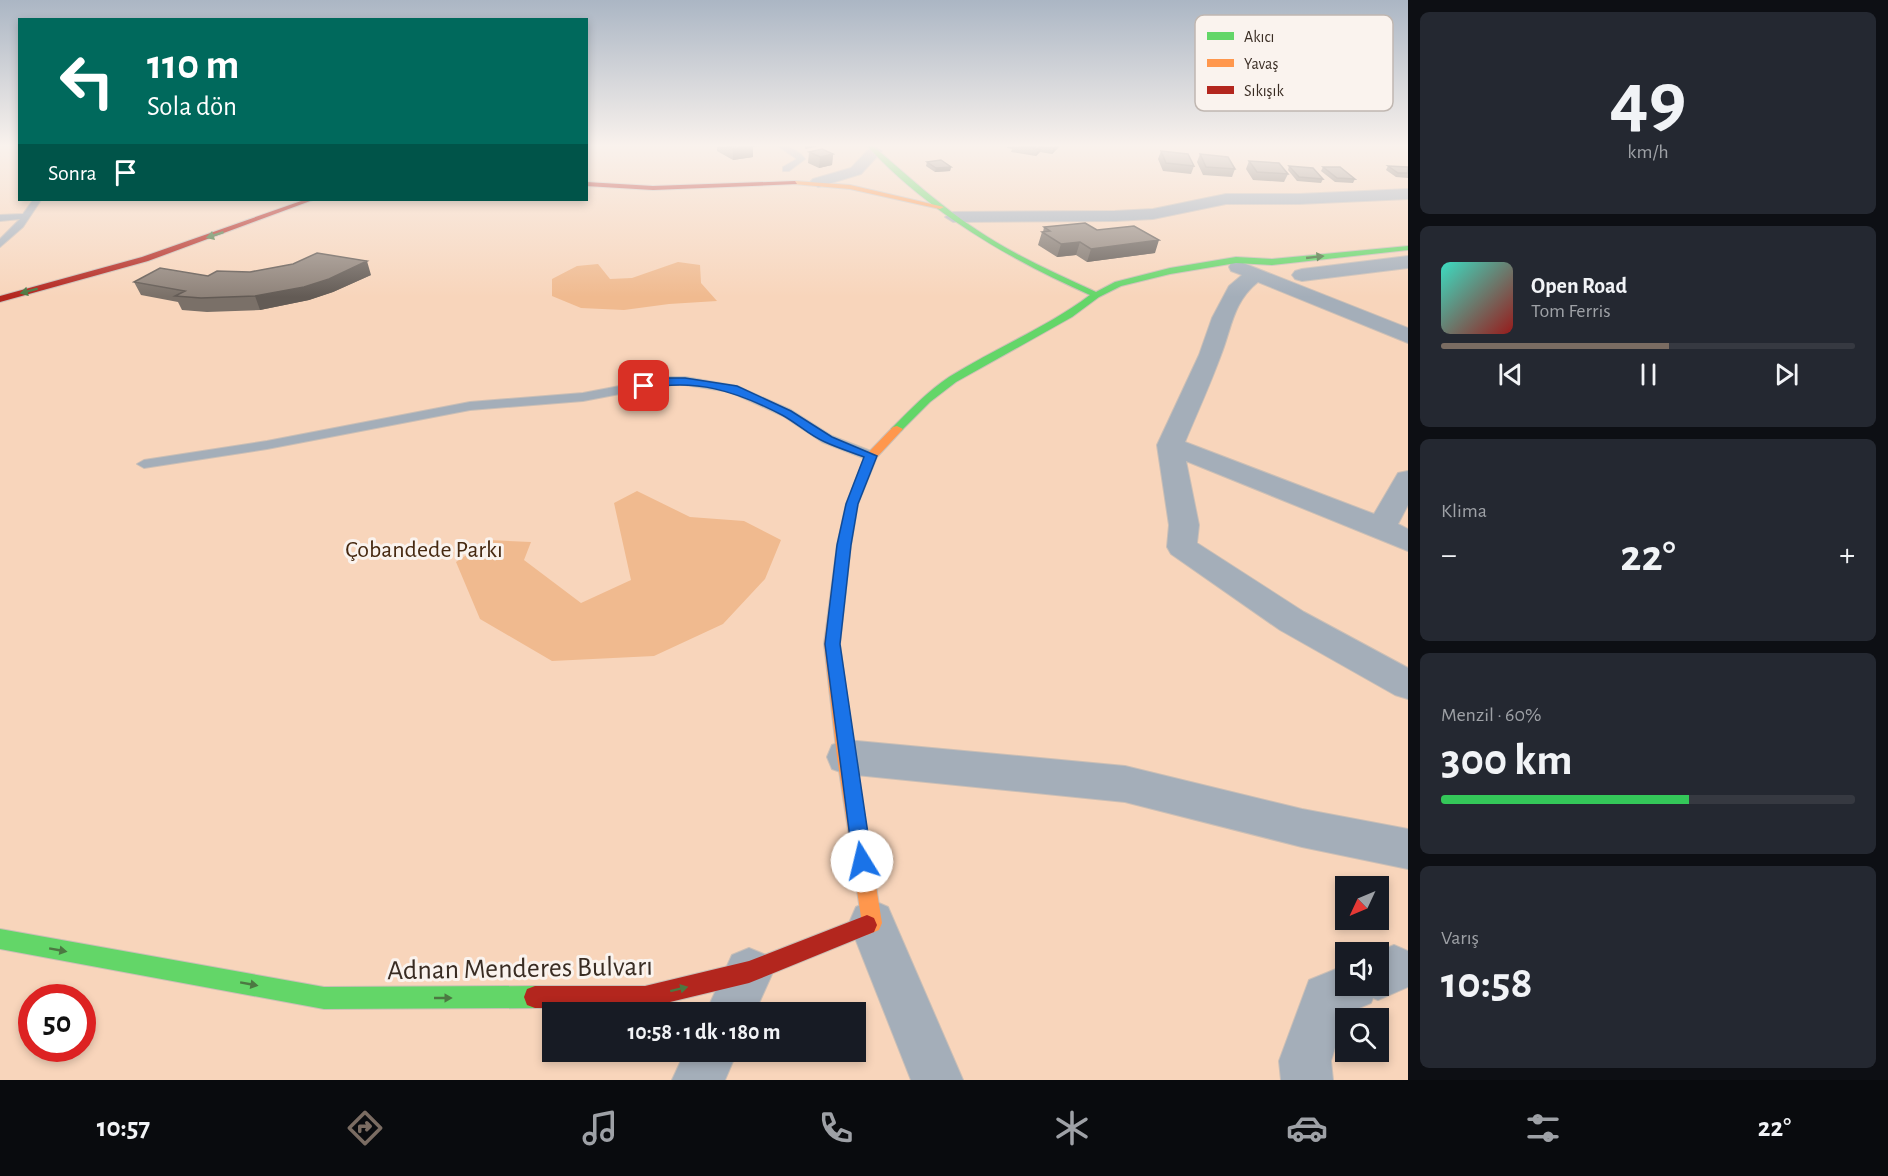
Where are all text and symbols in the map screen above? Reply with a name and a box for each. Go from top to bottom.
legend [1195,15,1393,111]
text: Akıcı [1244,29,1274,45]
icon: left [48,42,126,120]
text: 110 m [147,44,239,86]
text: Yavaş [1244,56,1279,72]
text: 49 [1610,62,1686,140]
text: Sıkışık [1244,83,1284,99]
text: Sola dön [147,93,237,120]
text: km/h [1627,142,1669,162]
icon: arrive [109,156,142,189]
text: Sonra [48,162,97,184]
one-way arrow [206,231,224,241]
one-way arrow [1305,252,1324,262]
text: Open Road [1531,275,1627,297]
one-way arrow [19,286,38,296]
text: Tom Ferris [1531,301,1611,321]
icon: previous [1494,358,1527,391]
icon: pause [1632,358,1665,391]
icon: next [1770,358,1803,391]
pin [618,360,669,411]
icon: arrive [627,369,660,402]
text: Klima [1441,501,1487,521]
text: 22° [1620,534,1676,579]
park label: Çobandede Parkı [345,538,503,562]
text: − [1441,539,1457,572]
text: + [1839,539,1855,572]
text: Menzil · 60% [1441,705,1542,725]
text: 300 km [1441,738,1573,783]
position arrow [830,829,894,893]
north arrow [1335,876,1389,930]
map controls [1335,876,1389,1062]
text: Varış [1441,928,1479,948]
button: sound [1335,942,1389,996]
one-way arrow [48,946,67,955]
street label: Adnan Menderes Bulvarı [387,953,653,985]
text: 10:58 [1441,961,1533,1006]
one-way arrow [240,980,259,989]
speed limit sign: 50 [18,984,96,1062]
one-way arrow [670,984,689,993]
one-way arrow [434,993,453,1003]
button: search [1335,1008,1389,1062]
text: 10:58 · 1 dk · 180 m [627,1021,781,1043]
icon: directions [344,1107,386,1149]
icon: music [579,1107,621,1149]
icon: phone [815,1107,857,1149]
icon: climate [1051,1107,1093,1149]
icon: car [1286,1107,1328,1149]
icon: filters [1522,1107,1564,1149]
text: 10:57 [97,1114,150,1141]
text: 22° [1758,1114,1791,1141]

